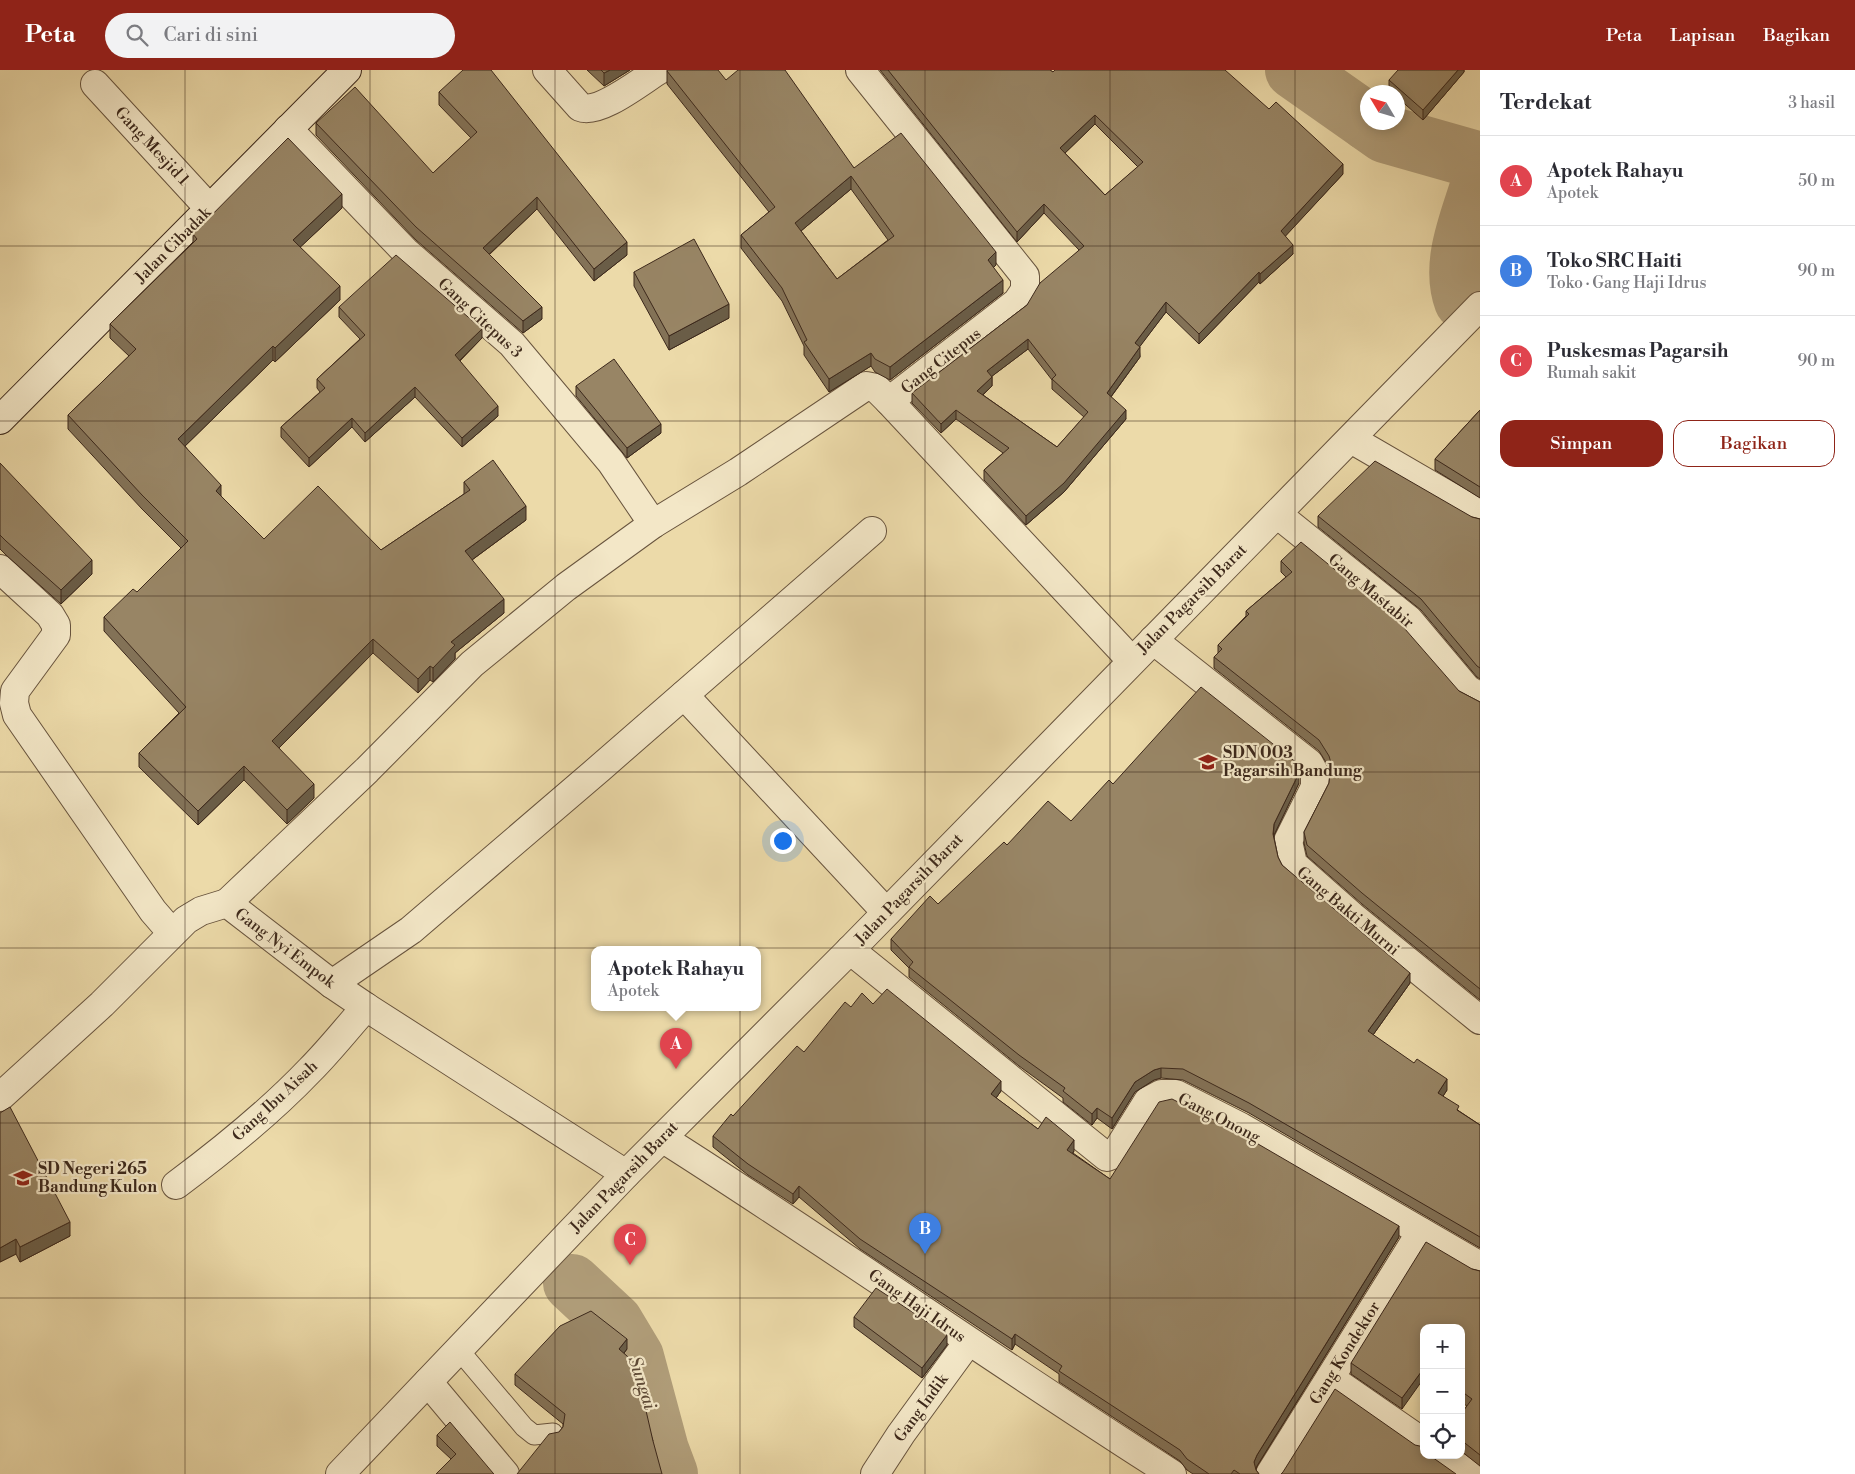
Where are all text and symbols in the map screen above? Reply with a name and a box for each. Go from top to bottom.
search box [105,13,455,58]
text: Peta [25,20,75,50]
icon: search [123,21,151,49]
text: Cari di sini [163,23,258,47]
text: Peta [1606,24,1642,47]
text: Lapisan [1670,24,1735,47]
text: Bagikan [1763,24,1830,47]
north arrow [1360,85,1405,130]
text: Terdekat [1500,90,1591,116]
text: 3 hasil [1788,93,1835,113]
street label: Gang Mesjid 1 [111,103,194,189]
text: Apotek Rahayu [1547,159,1683,183]
text: A [1510,171,1522,191]
text: 50 m [1798,171,1835,191]
text: Apotek [1547,183,1598,203]
street label: Jalan Cibadak [130,202,216,288]
text: Toko SRC Haiti [1547,249,1682,273]
text: B [1510,261,1522,281]
text: 90 m [1797,261,1835,281]
text: Toko · Gang Haji Idrus [1547,273,1707,293]
street label: Gang Citepus 3 [434,274,527,362]
street label: Gang Citepus [897,324,985,398]
text: Puskesmas Pagarsih [1547,339,1728,363]
text: C [1510,351,1522,371]
text: 90 m [1797,351,1835,371]
text: Rumah sakit [1547,363,1636,383]
button: Simpan [1500,420,1663,467]
button: Bagikan [1673,420,1835,467]
street label: Jalan Pagarsih Barat [1132,540,1251,659]
street label: Gang Mastabir [1324,549,1418,633]
place label: SDN 003 Pagarsih Bandung [1223,743,1363,781]
school or university icon: SDN 003 Pagarsih Bandung [1197,751,1219,773]
your location [770,828,796,854]
street label: Jalan Pagarsih Barat [850,829,968,950]
street label: Gang Bakti Murni [1292,862,1404,960]
street label: Gang Nyi Empok [231,904,341,993]
popup [591,946,761,1011]
text: Apotek Rahayu [608,957,744,981]
text: Apotek [608,981,659,1001]
pin: A [660,1028,692,1069]
street label: Gang Ibu Aisah [228,1056,322,1146]
street label: Gang Onong [1174,1089,1264,1148]
street label: Jalan Pagarsih Barat [565,1117,683,1238]
place label: SD Negeri 265 Bandung Kulon [38,1159,157,1197]
school or university icon: SD Negeri 265 Bandung Kulon [12,1167,34,1189]
pin: B [909,1213,941,1254]
pin: C [614,1224,646,1265]
street label: Gang Haji Idrus [864,1265,970,1347]
street label: Gang Kondektor [1305,1298,1385,1408]
map controls [1420,1324,1465,1459]
button: + [1420,1324,1465,1369]
water label: Sungai [623,1353,662,1413]
street label: Gang Indik [890,1369,953,1446]
button: − [1420,1369,1465,1414]
button: locate [1420,1414,1465,1459]

